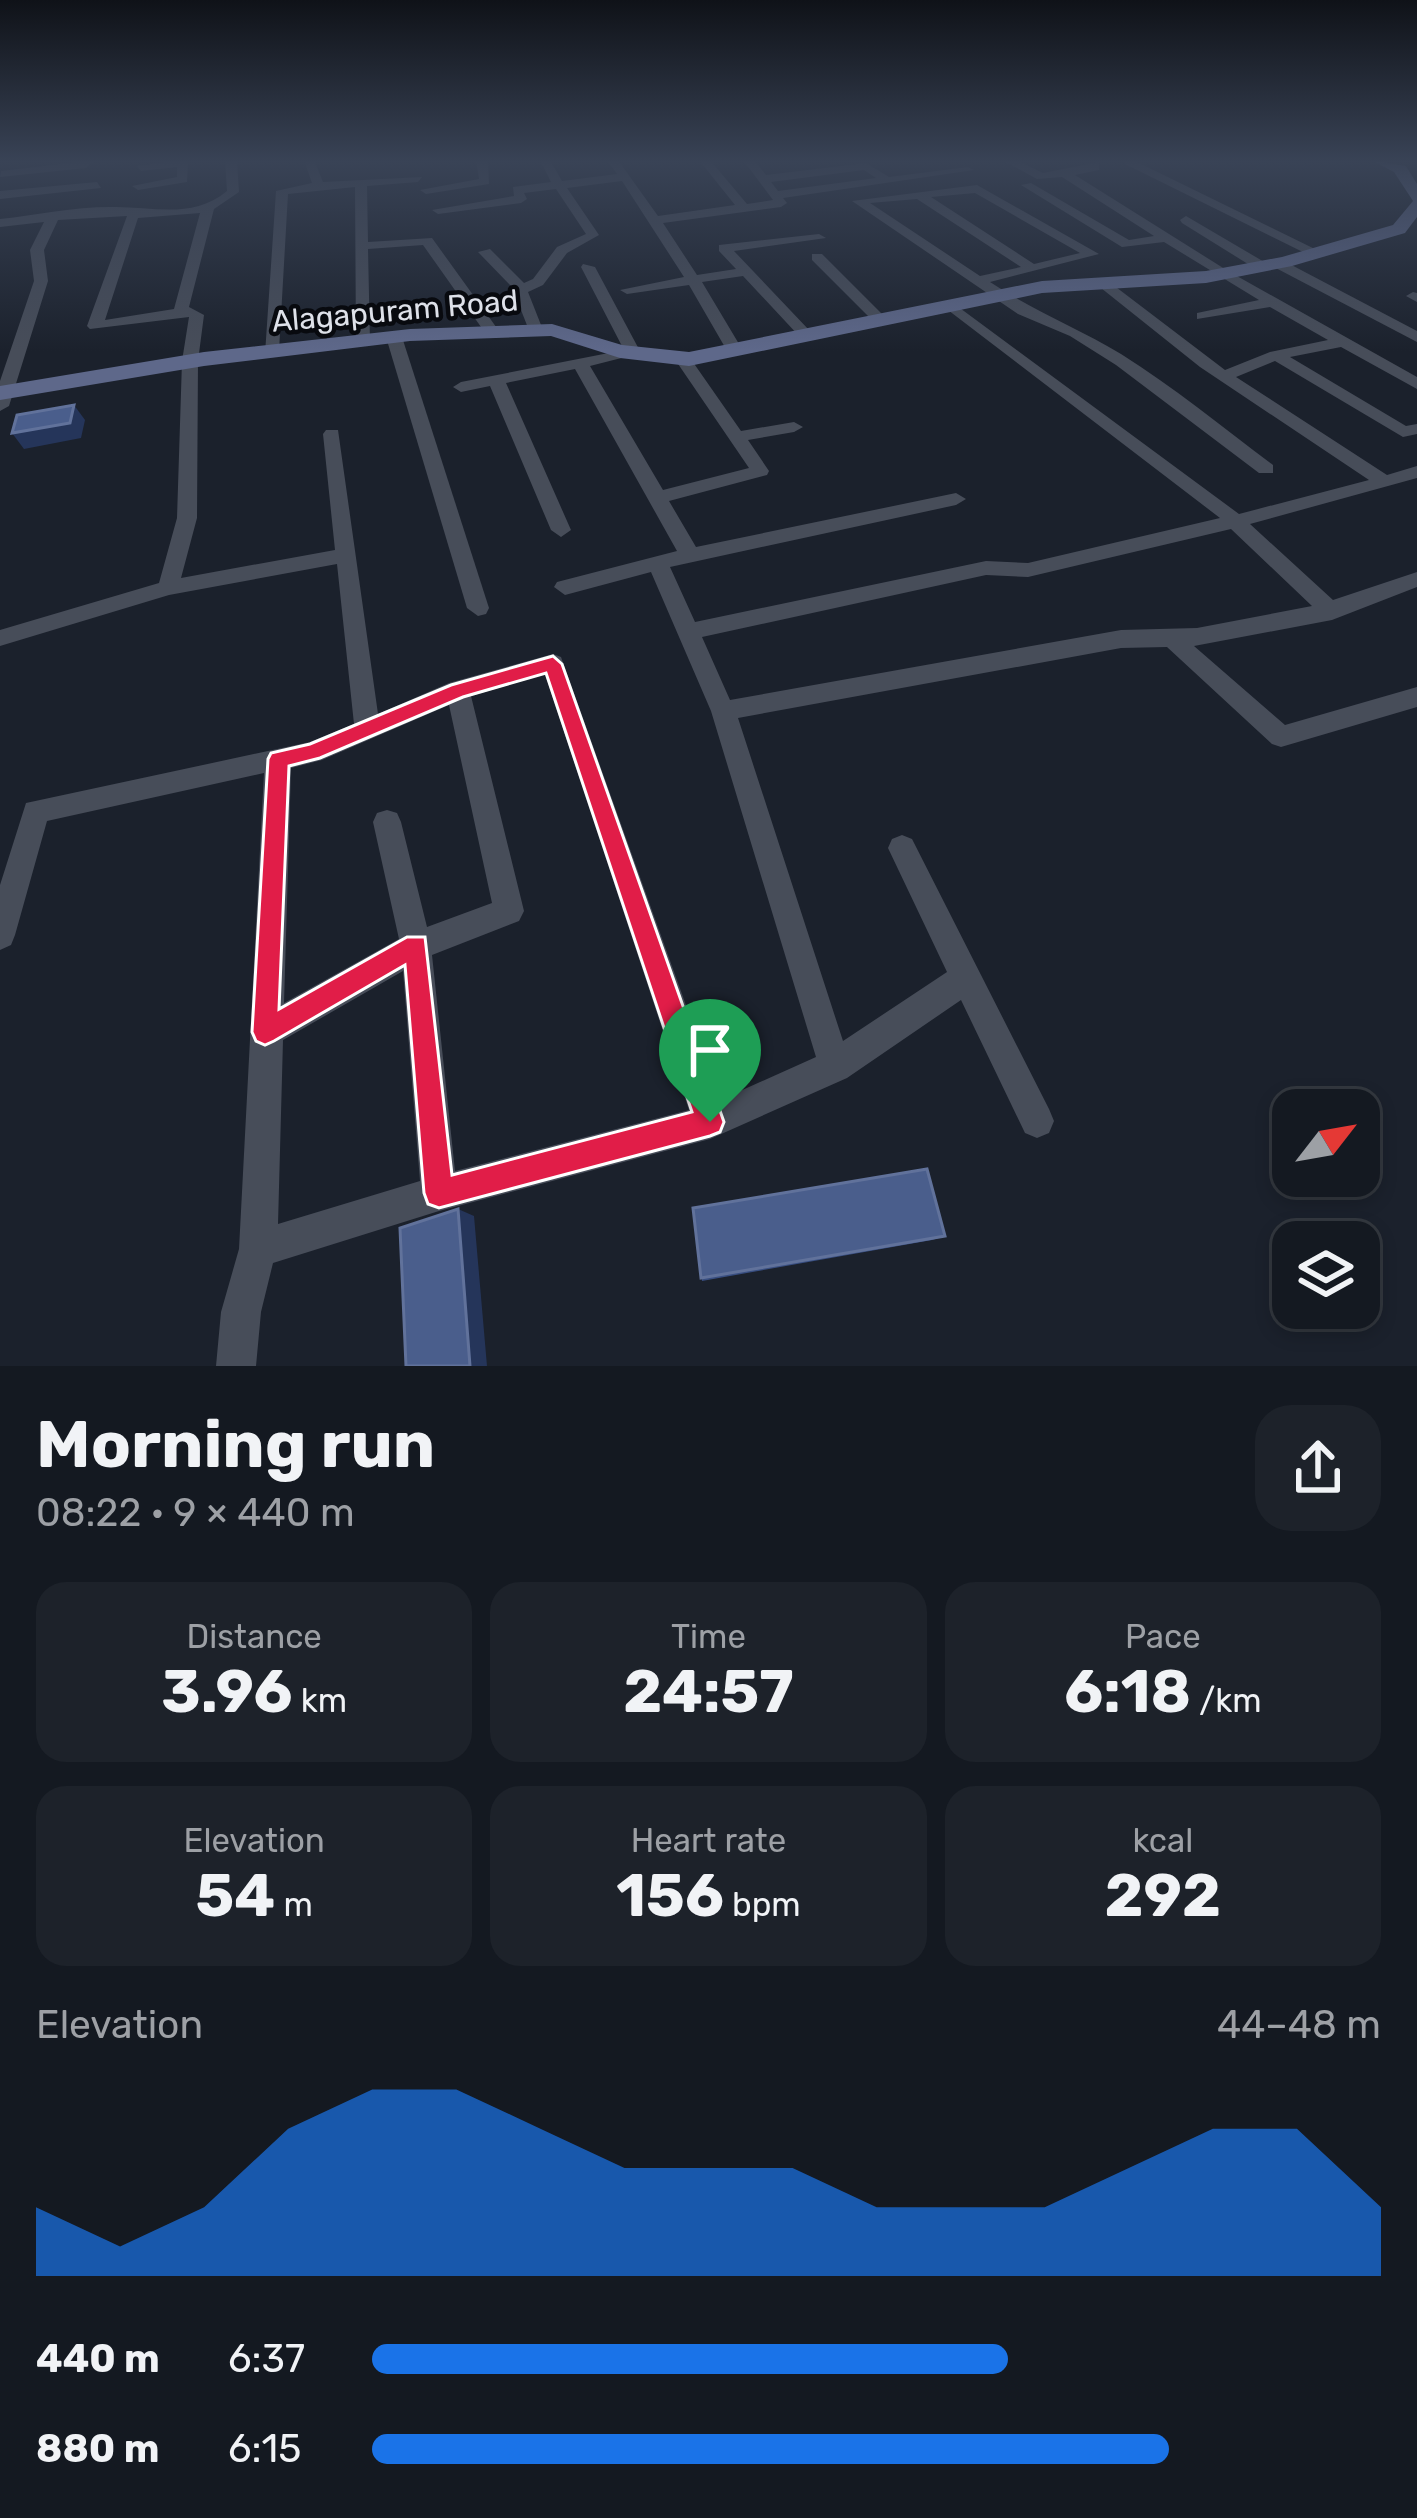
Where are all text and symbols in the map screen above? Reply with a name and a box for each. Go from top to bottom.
street label: Alagapuram Road [270,282,520,340]
pin [659,999,761,1122]
icon: arrive [677,1017,743,1083]
north arrow [1272,1089,1380,1197]
map controls [1272,1089,1380,1329]
button: layers [1272,1221,1380,1329]
text: Morning run [36,1405,435,1484]
button: share [1255,1405,1381,1531]
text: 08:22 · 9 × 440 m [36,1490,355,1536]
text: Distance [186,1617,322,1656]
text: Time [671,1617,746,1656]
text: Pace [1125,1617,1201,1656]
text: 3.96 [161,1656,293,1727]
text: 24:57 [623,1656,794,1727]
text: 6:18 [1064,1656,1191,1727]
text: km [293,1681,347,1720]
text: /km [1191,1681,1262,1720]
text: Elevation [183,1821,325,1860]
text: Heart rate [631,1821,786,1860]
text: kcal [1132,1821,1193,1860]
text: 54 [196,1860,275,1931]
text: 156 [616,1860,724,1931]
text: 292 [1105,1860,1221,1931]
text: m [275,1885,313,1924]
text: bpm [724,1885,801,1924]
text: Elevation [36,2002,203,2048]
text: 44–48 m [1217,2002,1381,2048]
text: 440 m [36,2336,160,2382]
text: 6:37 [228,2336,305,2382]
text: 880 m [36,2426,159,2472]
text: 6:15 [228,2426,301,2472]

